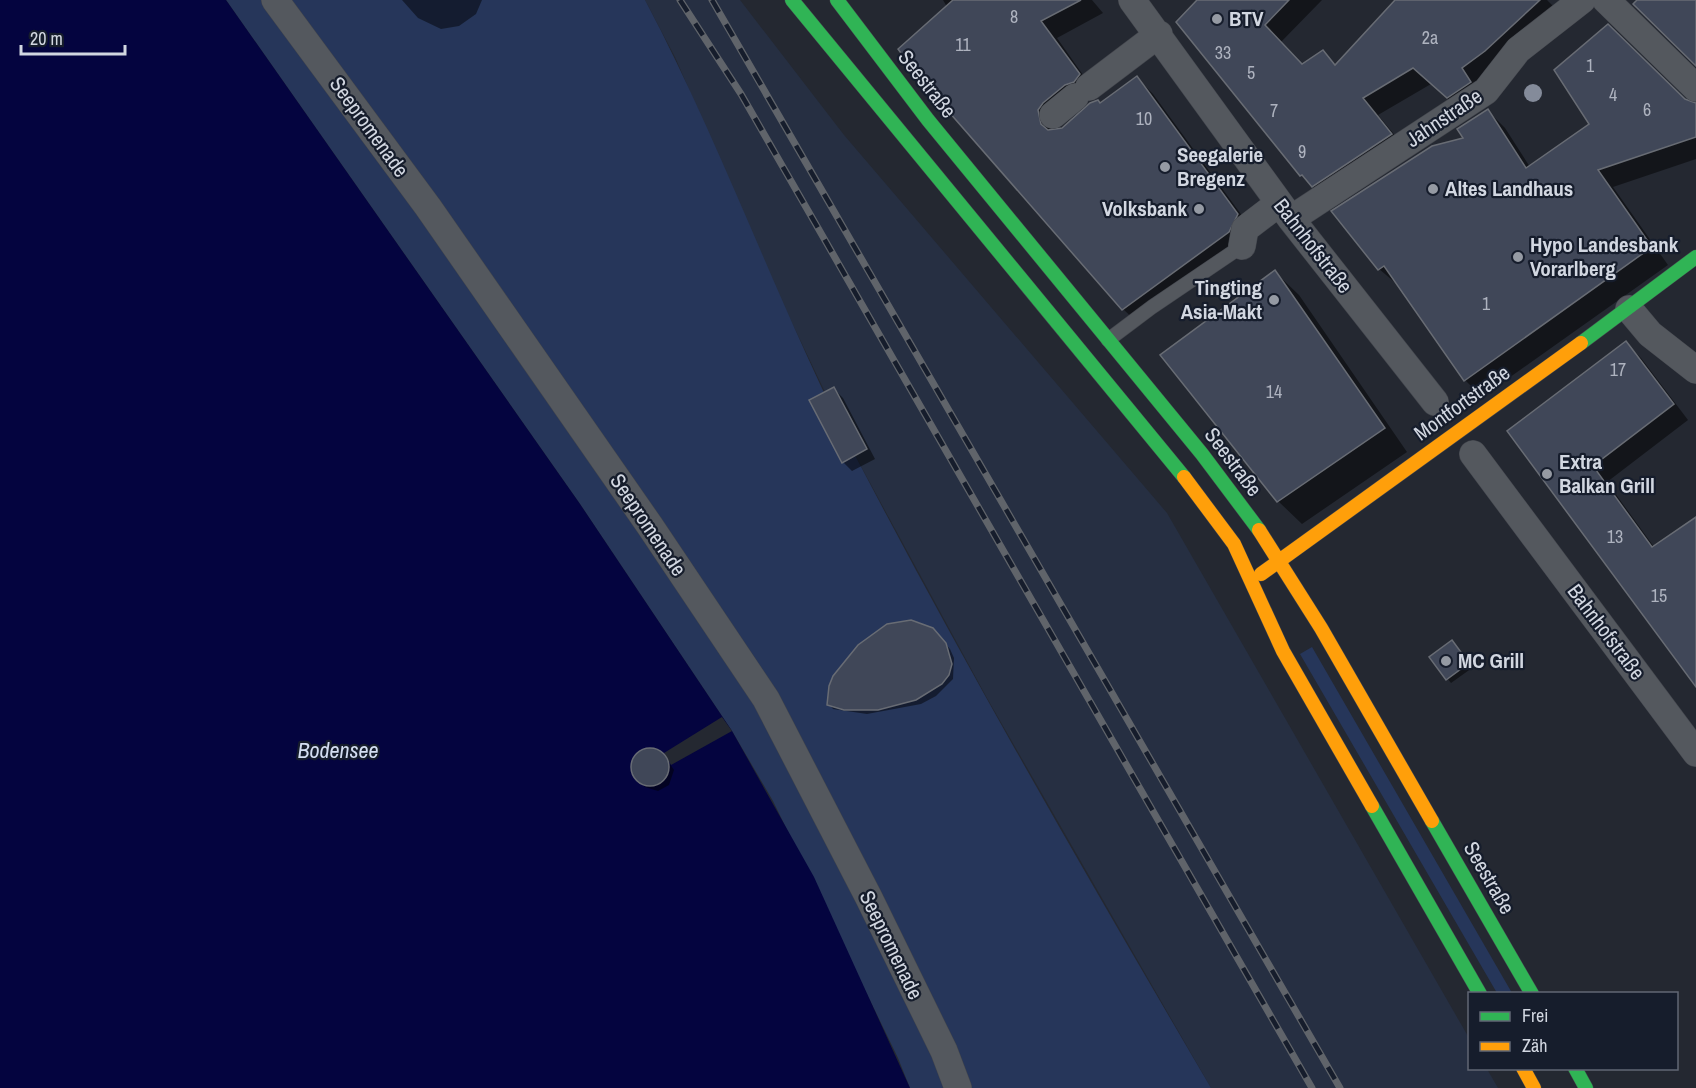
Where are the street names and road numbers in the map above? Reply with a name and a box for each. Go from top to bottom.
street label: Seestraße [892,43,963,124]
street label: Seepromenade [323,71,416,183]
street label: Jahnstraße [1400,81,1488,154]
street label: Bahnhofstraße [1267,192,1360,299]
street label: Montfortstraße [1408,358,1516,447]
street label: Seestraße [1198,421,1269,502]
street label: Seepromenade [603,468,693,582]
street label: Bahnhofstraße [1561,578,1652,686]
street label: Seestraße [1457,836,1522,919]
street label: Seepromenade [853,886,930,1004]

